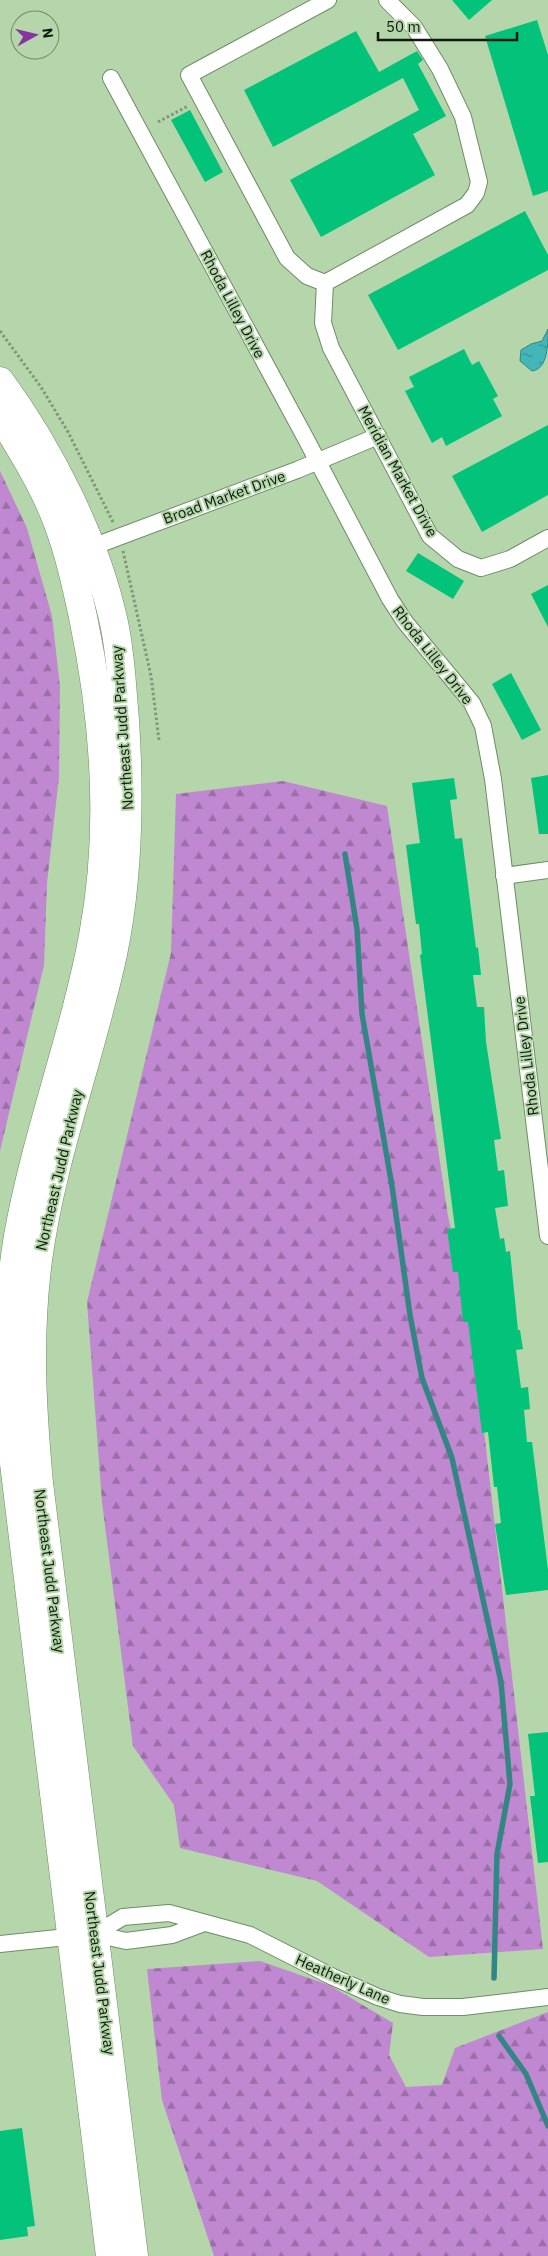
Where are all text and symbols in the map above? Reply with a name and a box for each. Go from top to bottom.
north arrow [10,10,60,60]
scale bar [378,10,517,42]
text: 50 m [386,17,421,36]
text: N [38,27,57,39]
street label: Rhoda Lilley Drive [196,247,270,361]
street label: Meridian Market Drive [354,402,442,540]
street label: Broad Market Drive [160,466,288,528]
street label: Rhoda Lilley Drive [389,602,477,708]
street label: Northeast Judd Parkway [107,645,137,811]
street label: Rhoda Lilley Drive [509,995,543,1117]
street label: Northeast Judd Parkway [31,1087,87,1252]
street label: Northeast Judd Parkway [31,1488,70,1654]
street label: Northeast Judd Parkway [81,1890,120,2056]
street label: Heatherly Lane [293,1950,393,2008]

